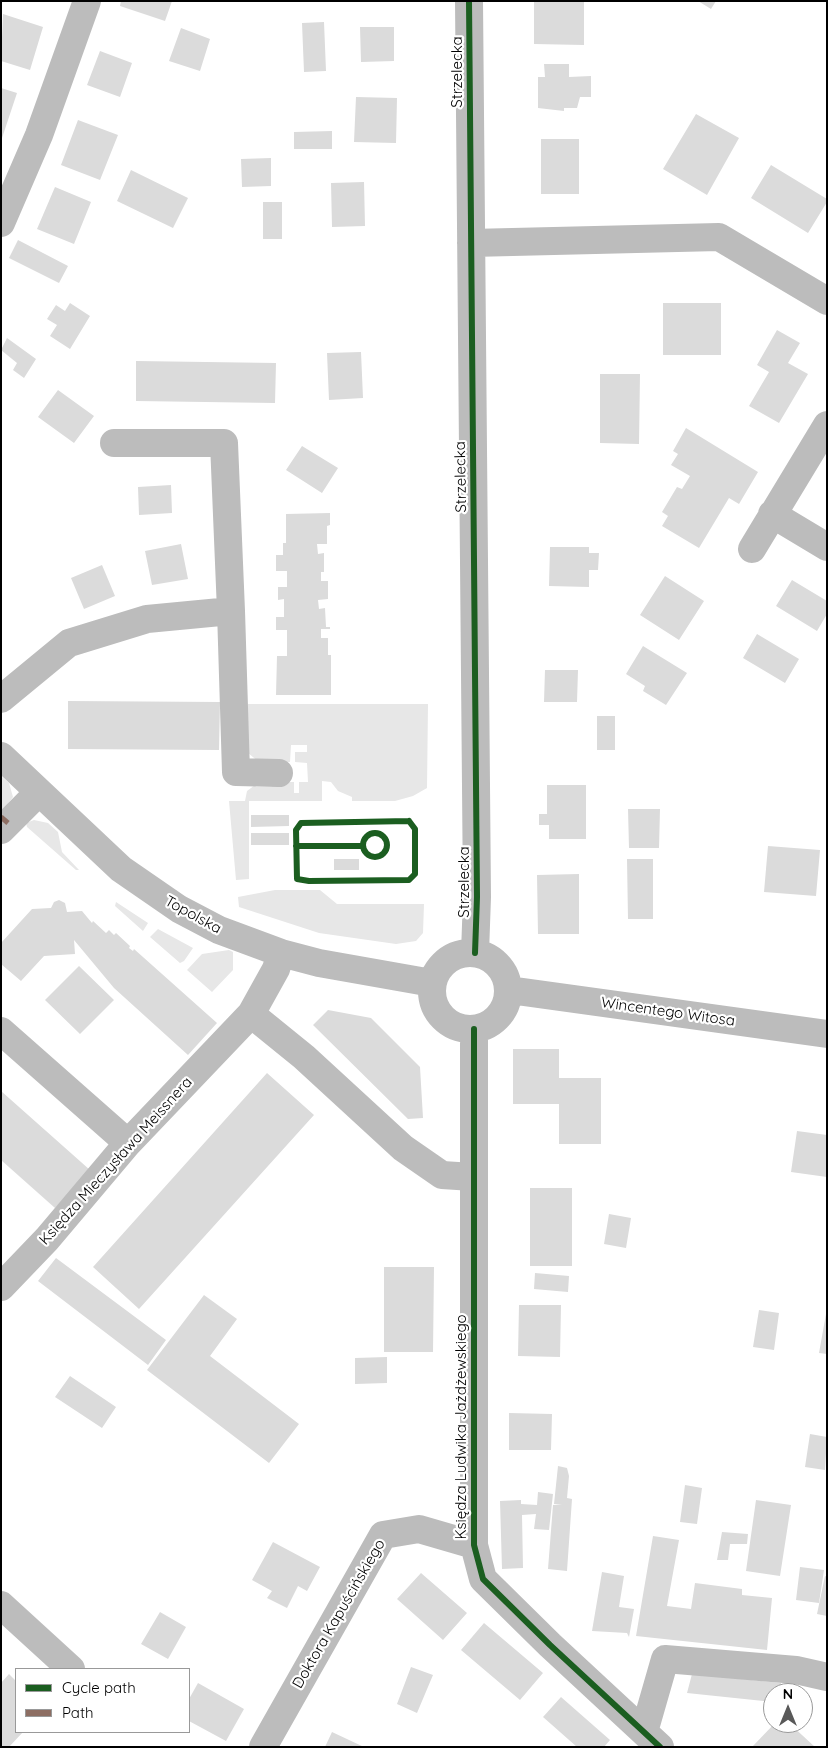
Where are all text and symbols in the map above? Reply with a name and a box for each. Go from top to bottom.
street label: Strzelecka [448,36,466,108]
street label: Strzelecka [451,441,471,513]
street label: Strzelecka [455,846,473,918]
street label: Topolska [162,892,224,938]
street label: Wincentego Witosa [600,994,736,1030]
street label: Księdza Mieczysława Meissnera [36,1073,196,1249]
street label: Księdza Ludwika Jażdżewskiego [452,1314,470,1540]
street label: Doktora Kapuścińskiego [289,1536,389,1692]
legend [15,1668,190,1733]
text: Cycle path [62,1678,136,1697]
north arrow [763,1683,813,1733]
text: N [783,1685,793,1703]
text: Path [62,1703,94,1722]

